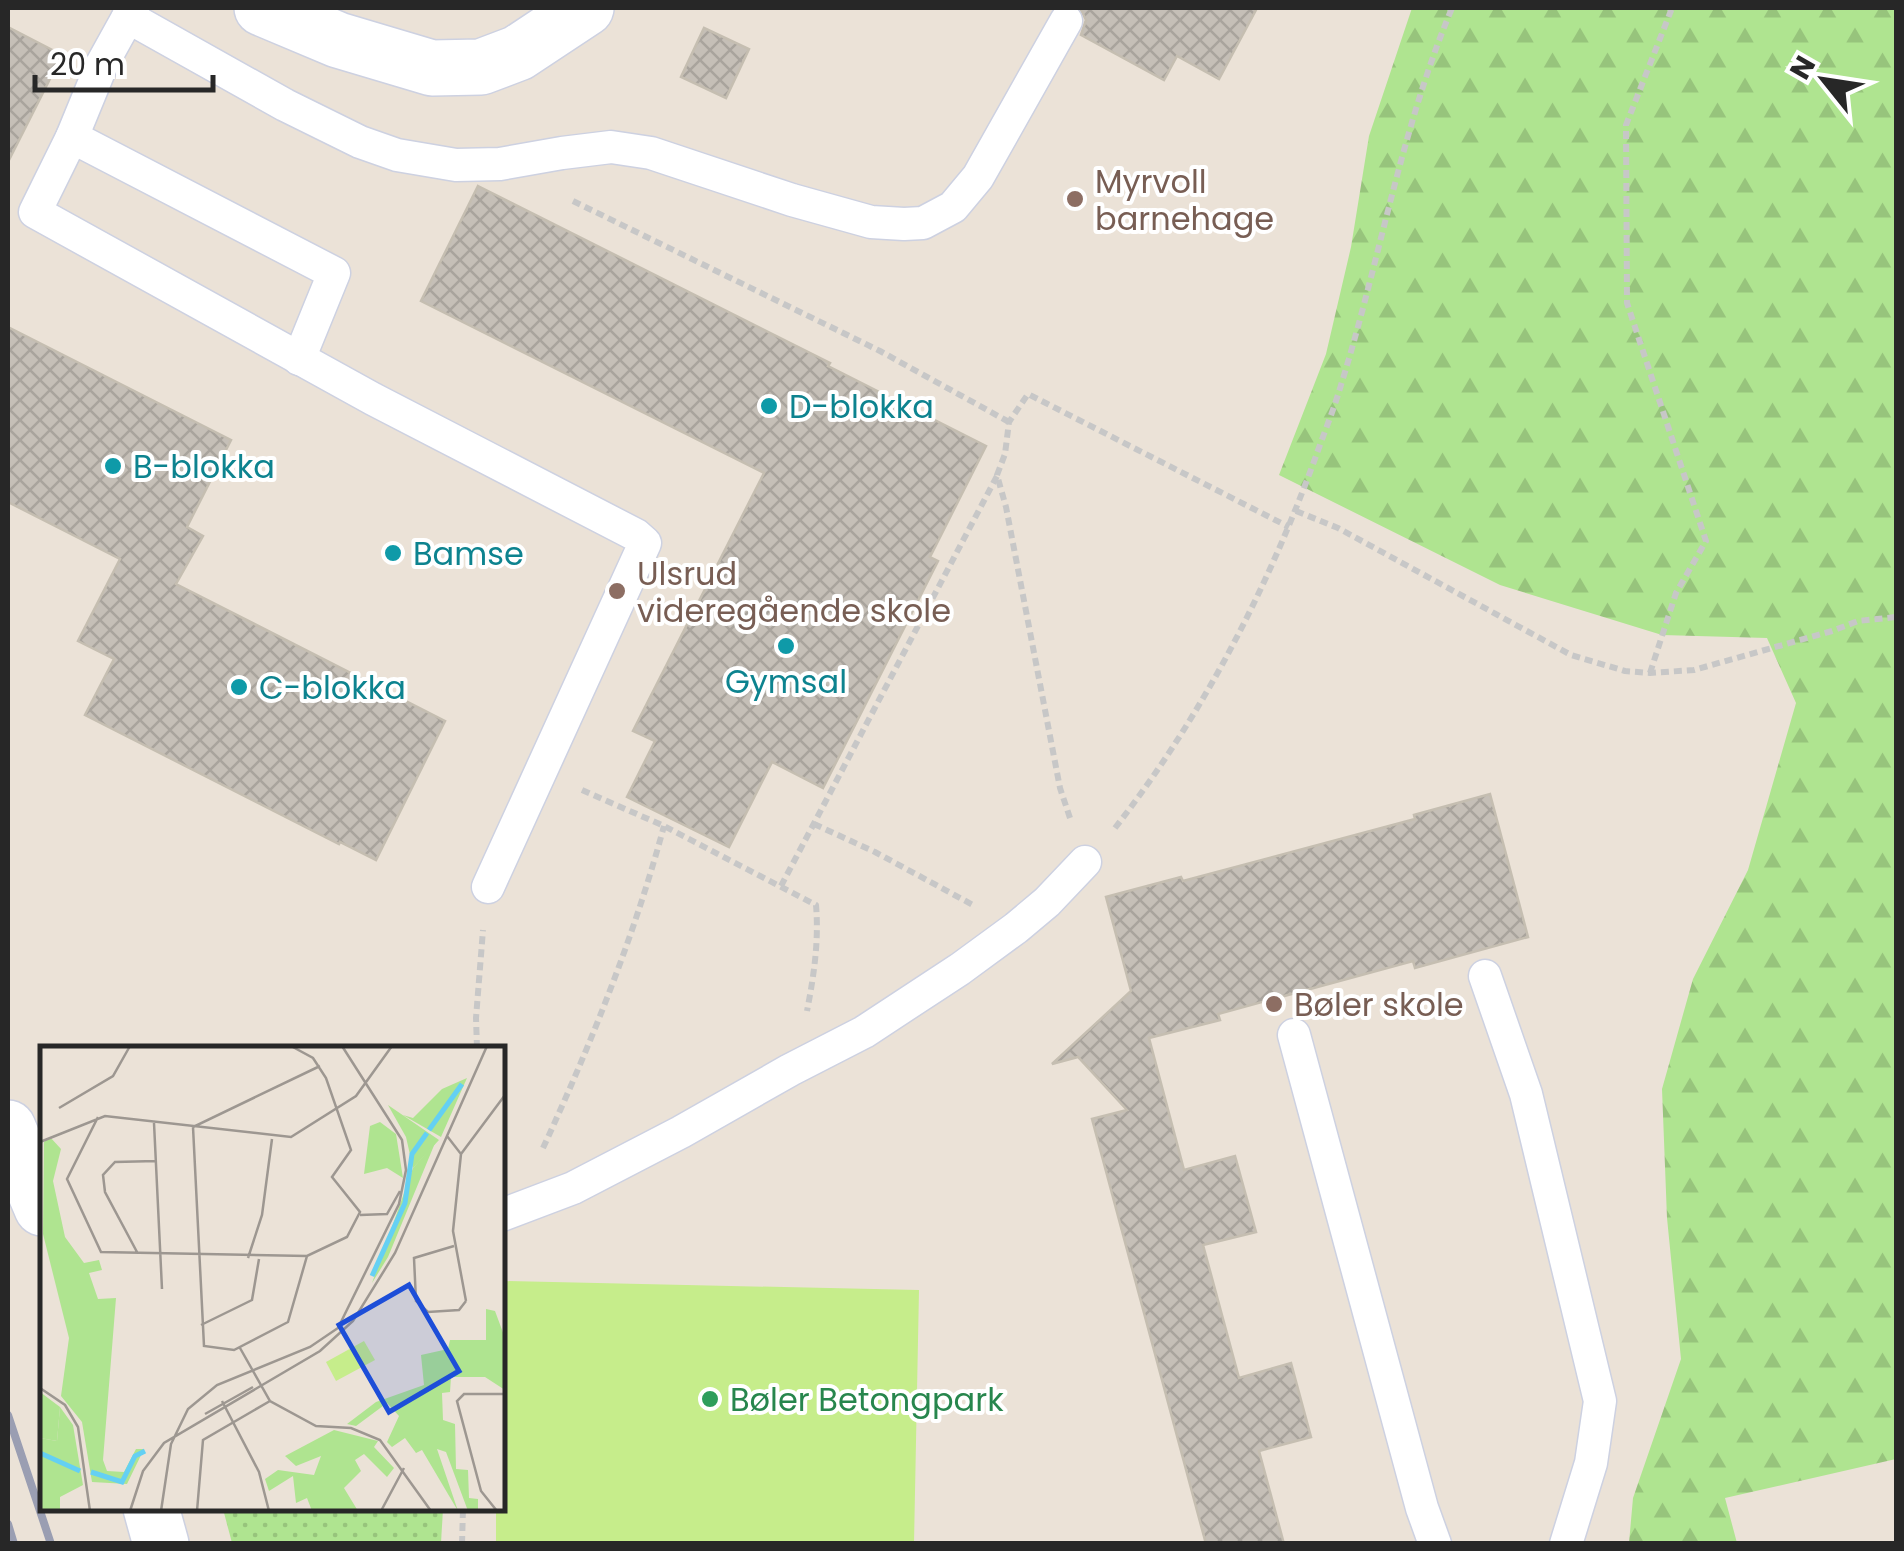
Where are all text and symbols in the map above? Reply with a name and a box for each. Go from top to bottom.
scale bar [35,30,212,92]
north arrow [1774,30,1874,130]
text: 20 m [50,43,125,86]
text: N [1781,49,1825,87]
place label: Myrvoll barnehage [1095,159,1274,241]
marker: Myrvoll barnehage [1064,188,1086,210]
place label: D-blokka [789,384,934,429]
marker: D-blokka [758,395,780,417]
place label: B-blokka [133,444,275,489]
marker: B-blokka [102,455,124,477]
place label: Bamse [413,531,524,576]
marker: Bamse [382,542,404,564]
place label: Ulsrud videregående skole [637,551,951,633]
marker: Ulsrud videregående skole [606,580,628,602]
marker: Gymsal [775,635,797,657]
place label: Gymsal [725,659,847,704]
place label: C-blokka [259,665,406,710]
marker: C-blokka [228,676,250,698]
place label: Bøler skole [1294,982,1464,1027]
marker: Bøler skole [1263,993,1285,1015]
inset map [40,1046,505,1511]
place label: Bøler Betongpark [730,1377,1004,1422]
marker: Bøler Betongpark [699,1388,721,1410]

